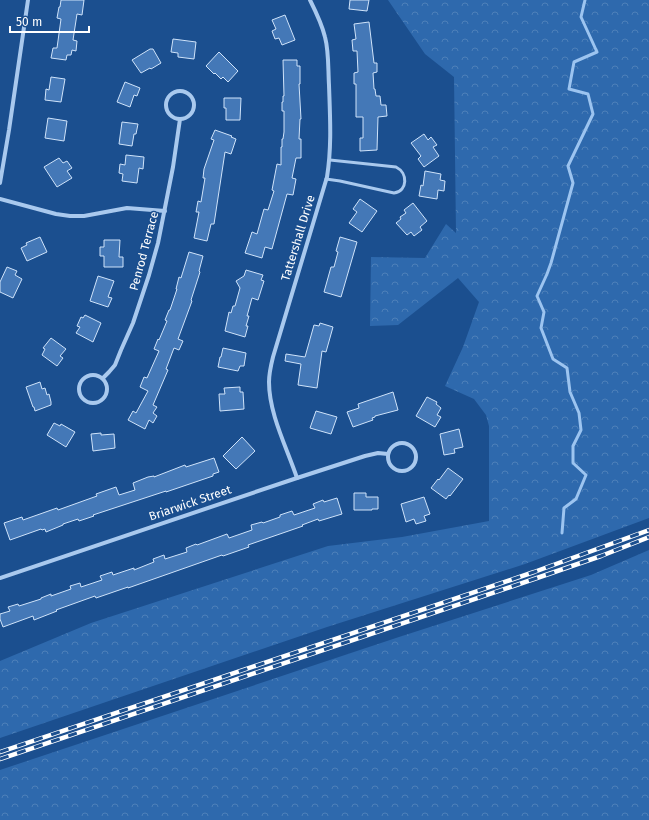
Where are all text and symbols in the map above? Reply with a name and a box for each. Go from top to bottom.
scale bar [10,8,89,34]
text: 50 m [16,15,42,29]
street label: Tattershall Drive [278,193,318,283]
street label: Penrod Terrace [127,210,161,292]
street label: Briarwick Street [147,482,234,524]

